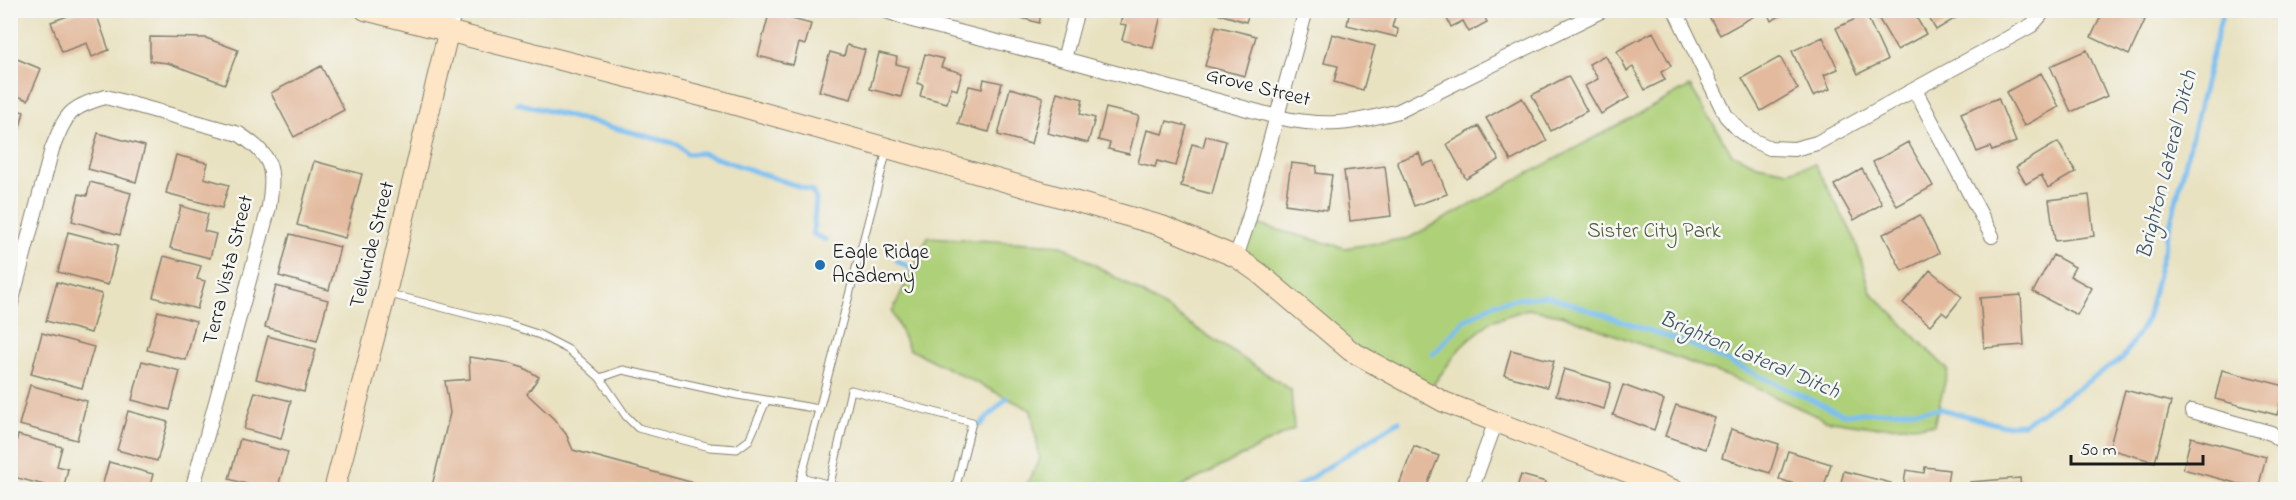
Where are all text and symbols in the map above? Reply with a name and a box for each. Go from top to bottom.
street label: Grove Street [1202,61,1314,115]
water label: Brighton Lateral Ditch [2129,67,2207,263]
street label: Telluride Street [343,178,403,312]
street label: Terra Vista Street [196,192,262,348]
park label: Sister City Park [1587,217,1722,249]
place label: Eagle Ridge Academy [832,238,930,294]
marker: Eagle Ridge Academy [813,258,827,272]
water label: Brighton Lateral Ditch [1654,304,1845,409]
scale bar [2071,428,2203,466]
text: 50 m [2080,438,2117,464]

